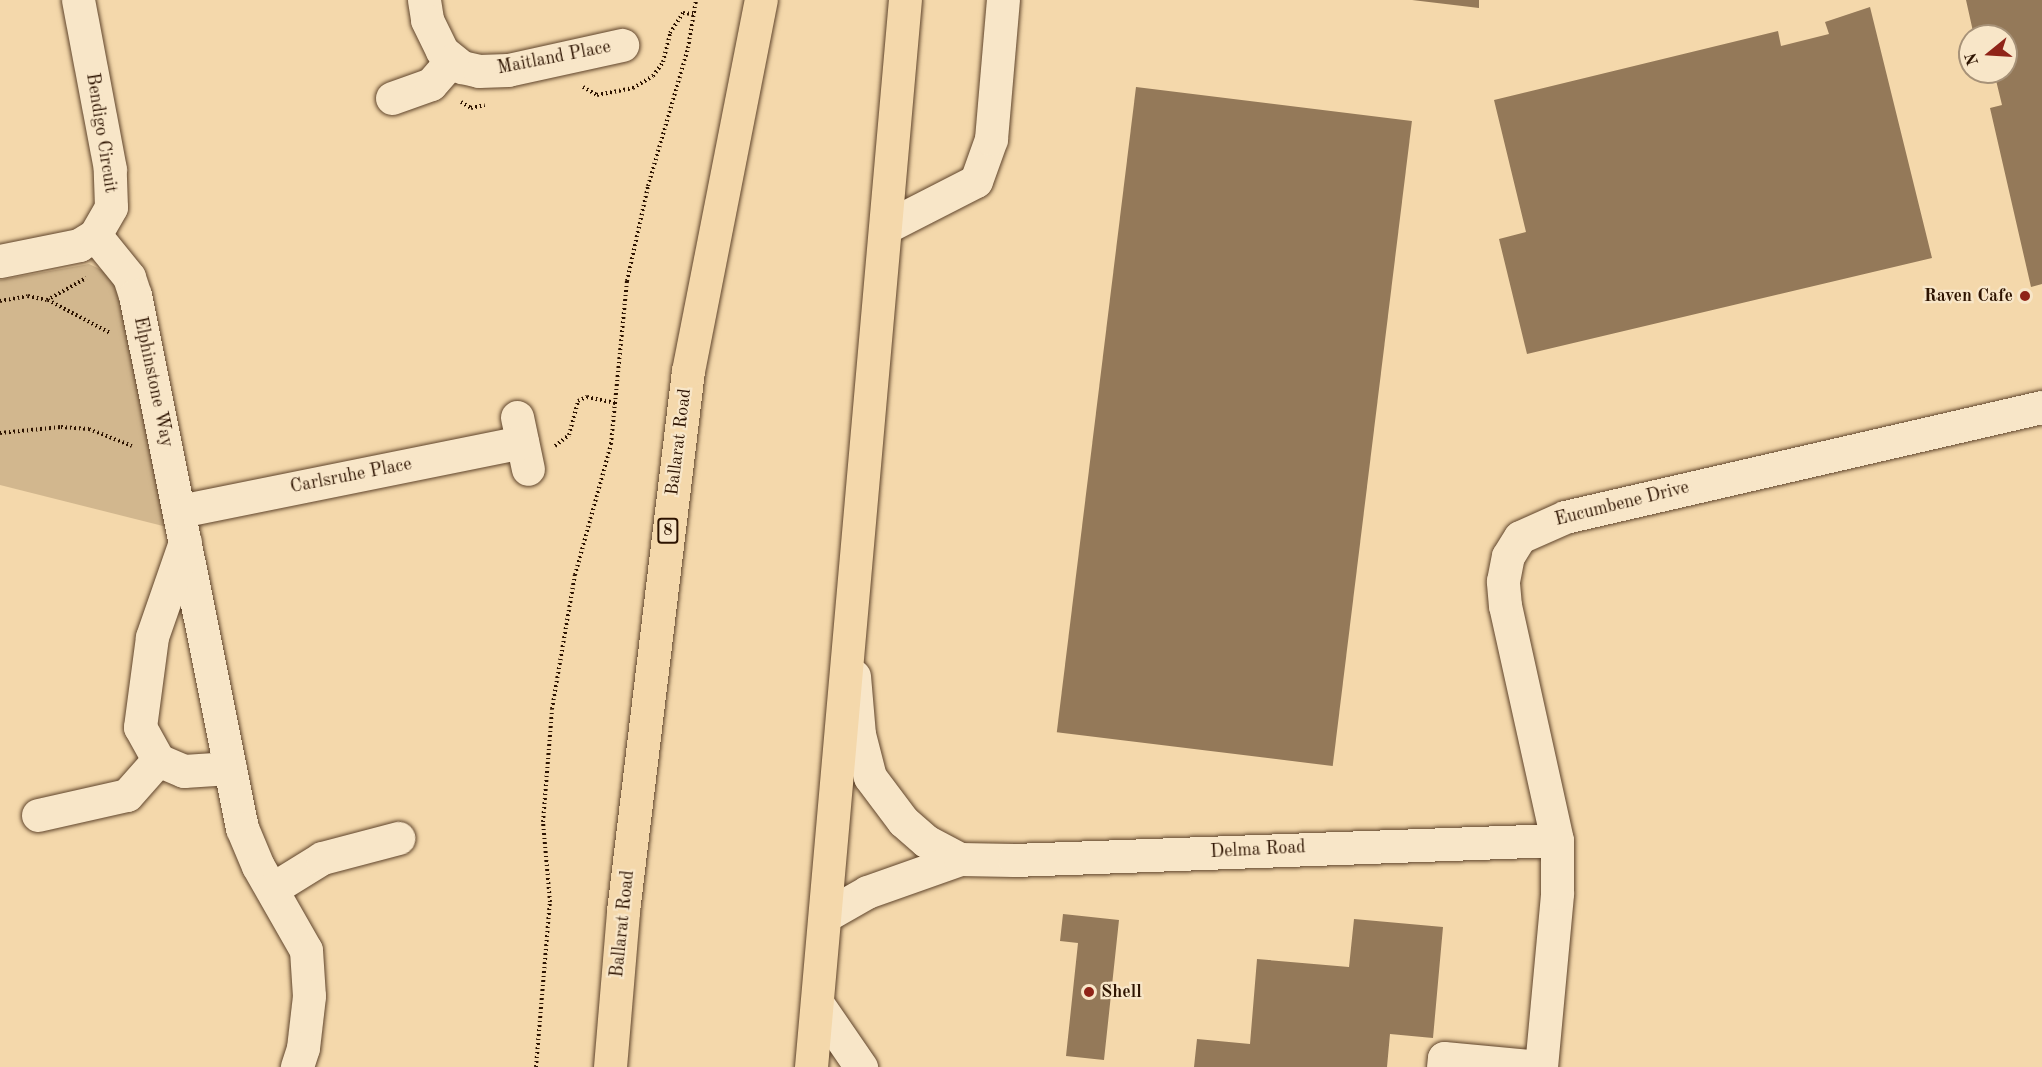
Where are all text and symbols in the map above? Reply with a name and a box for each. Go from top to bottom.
north arrow [1958,24,2018,84]
street label: Maitland Place [495,36,613,80]
text: N [1963,51,1982,67]
street label: Bendigo Circuit [81,71,121,195]
place label: Raven Cafe [1924,285,2013,307]
marker: Raven Cafe [2018,289,2032,303]
street label: Elphinstone Way [129,315,177,449]
street label: Ballarat Road [662,387,696,497]
street label: Carlsruhe Place [288,454,414,498]
street label: Eucumbene Drive [1553,477,1691,531]
road number: 8 [656,518,680,544]
street label: Delma Road [1210,837,1306,863]
street label: Ballarat Road [607,869,639,979]
place label: Shell [1101,981,1142,1003]
marker: Shell [1082,985,1096,999]

